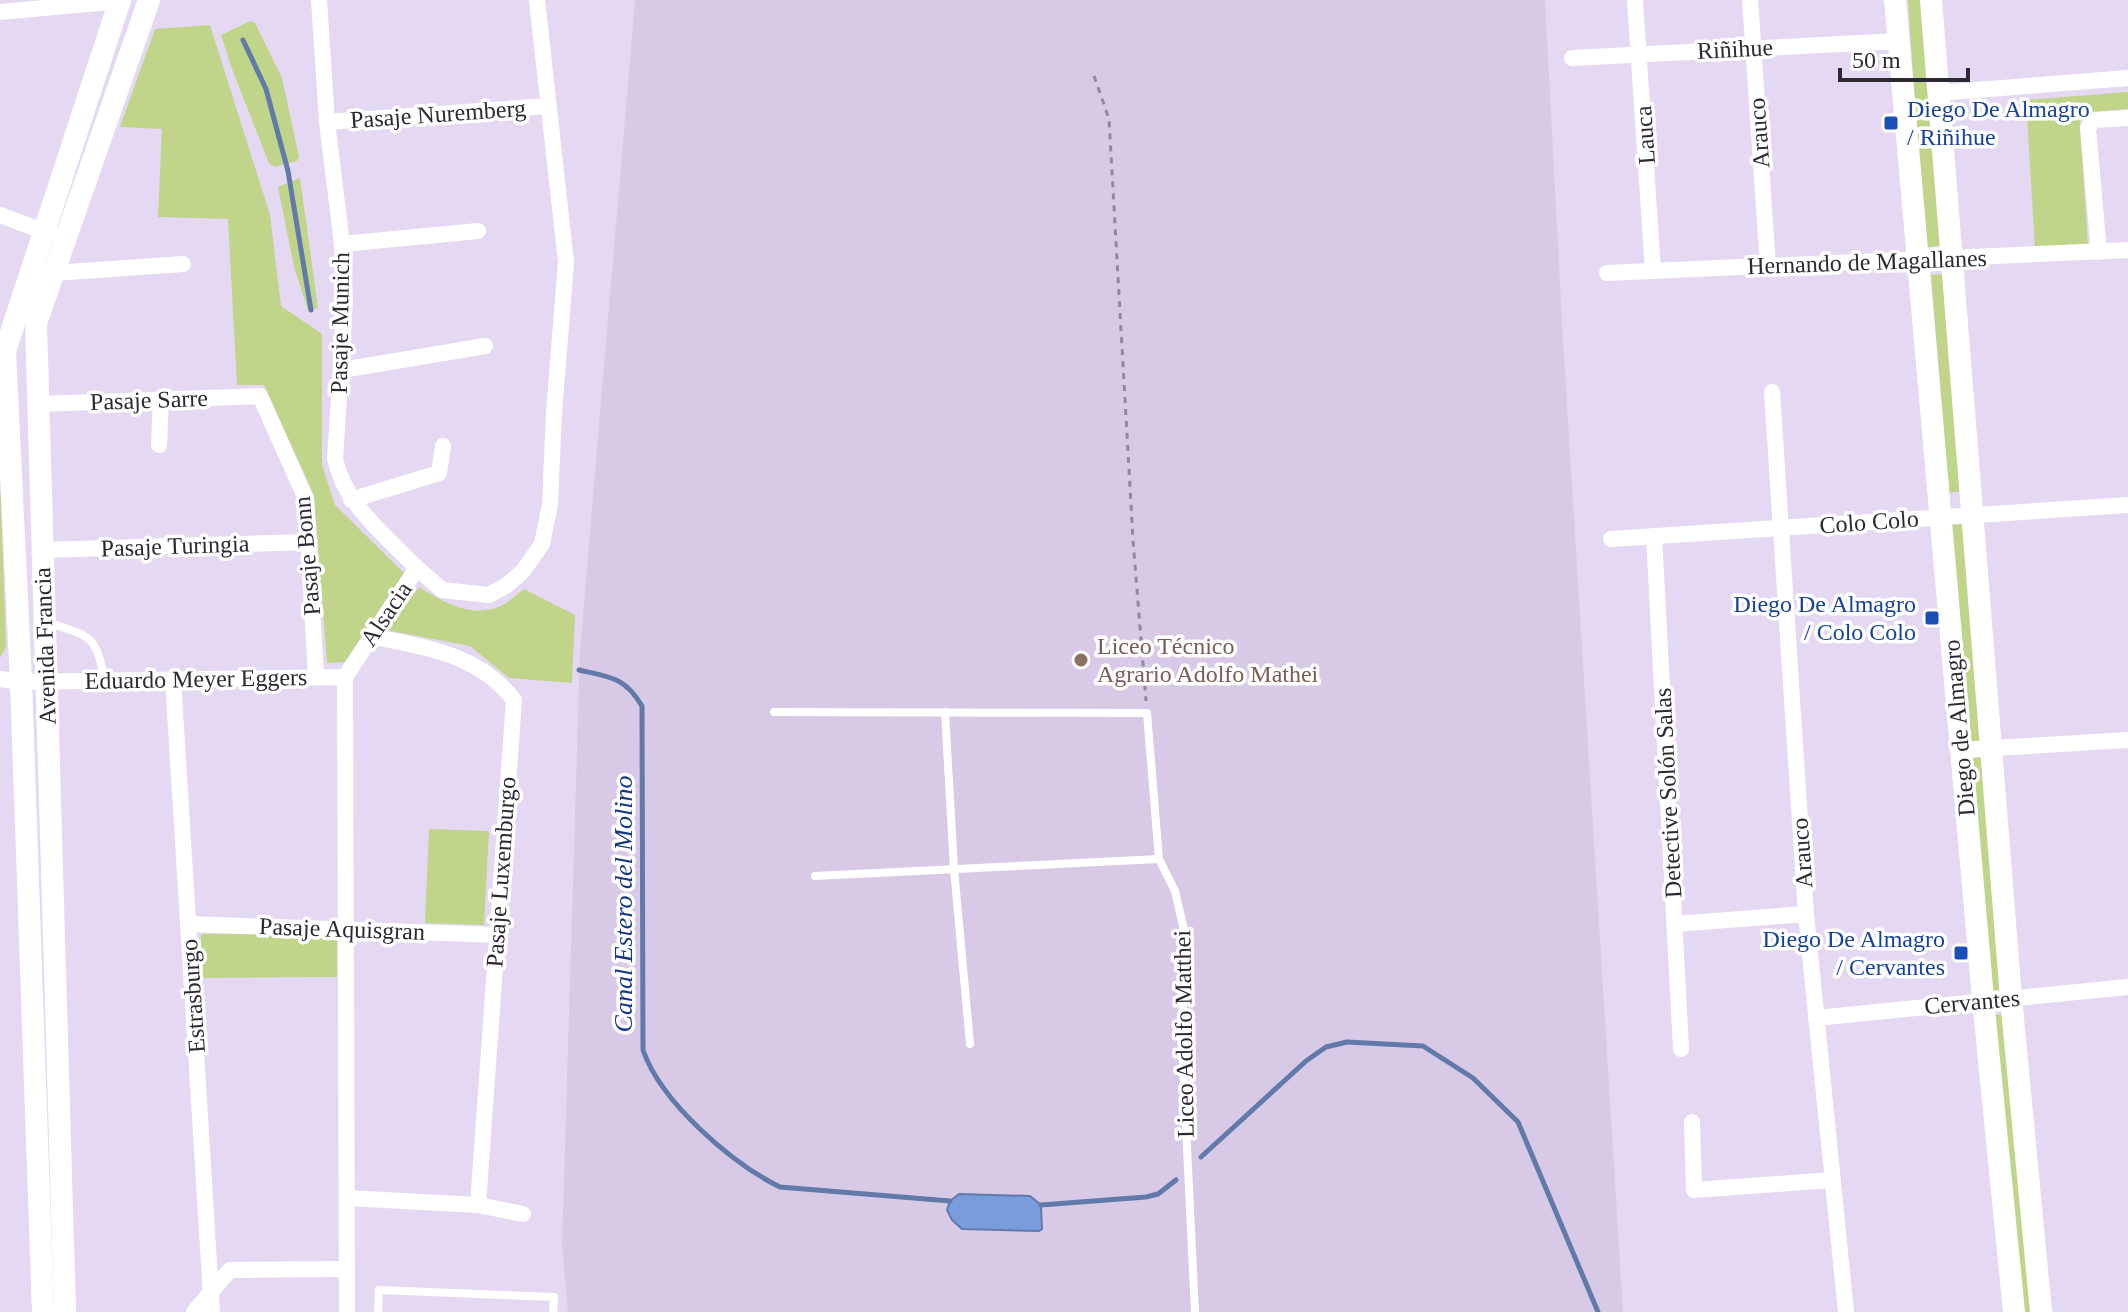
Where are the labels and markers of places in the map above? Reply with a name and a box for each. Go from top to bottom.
place label: Diego De Almagro / Riñihue [1907,96,2090,150]
marker: Diego De Almagro / Riñihue [1882,114,1900,132]
place label: Diego De Almagro / Colo Colo [1733,591,1916,645]
marker: Diego De Almagro / Colo Colo [1923,609,1941,627]
place label: Liceo Técnico Agrario Adolfo Mathei [1097,633,1319,687]
marker: Liceo Técnico Agrario Adolfo Mathei [1072,651,1090,669]
place label: Diego De Almagro / Cervantes [1762,926,1945,980]
marker: Diego De Almagro / Cervantes [1952,944,1970,962]

